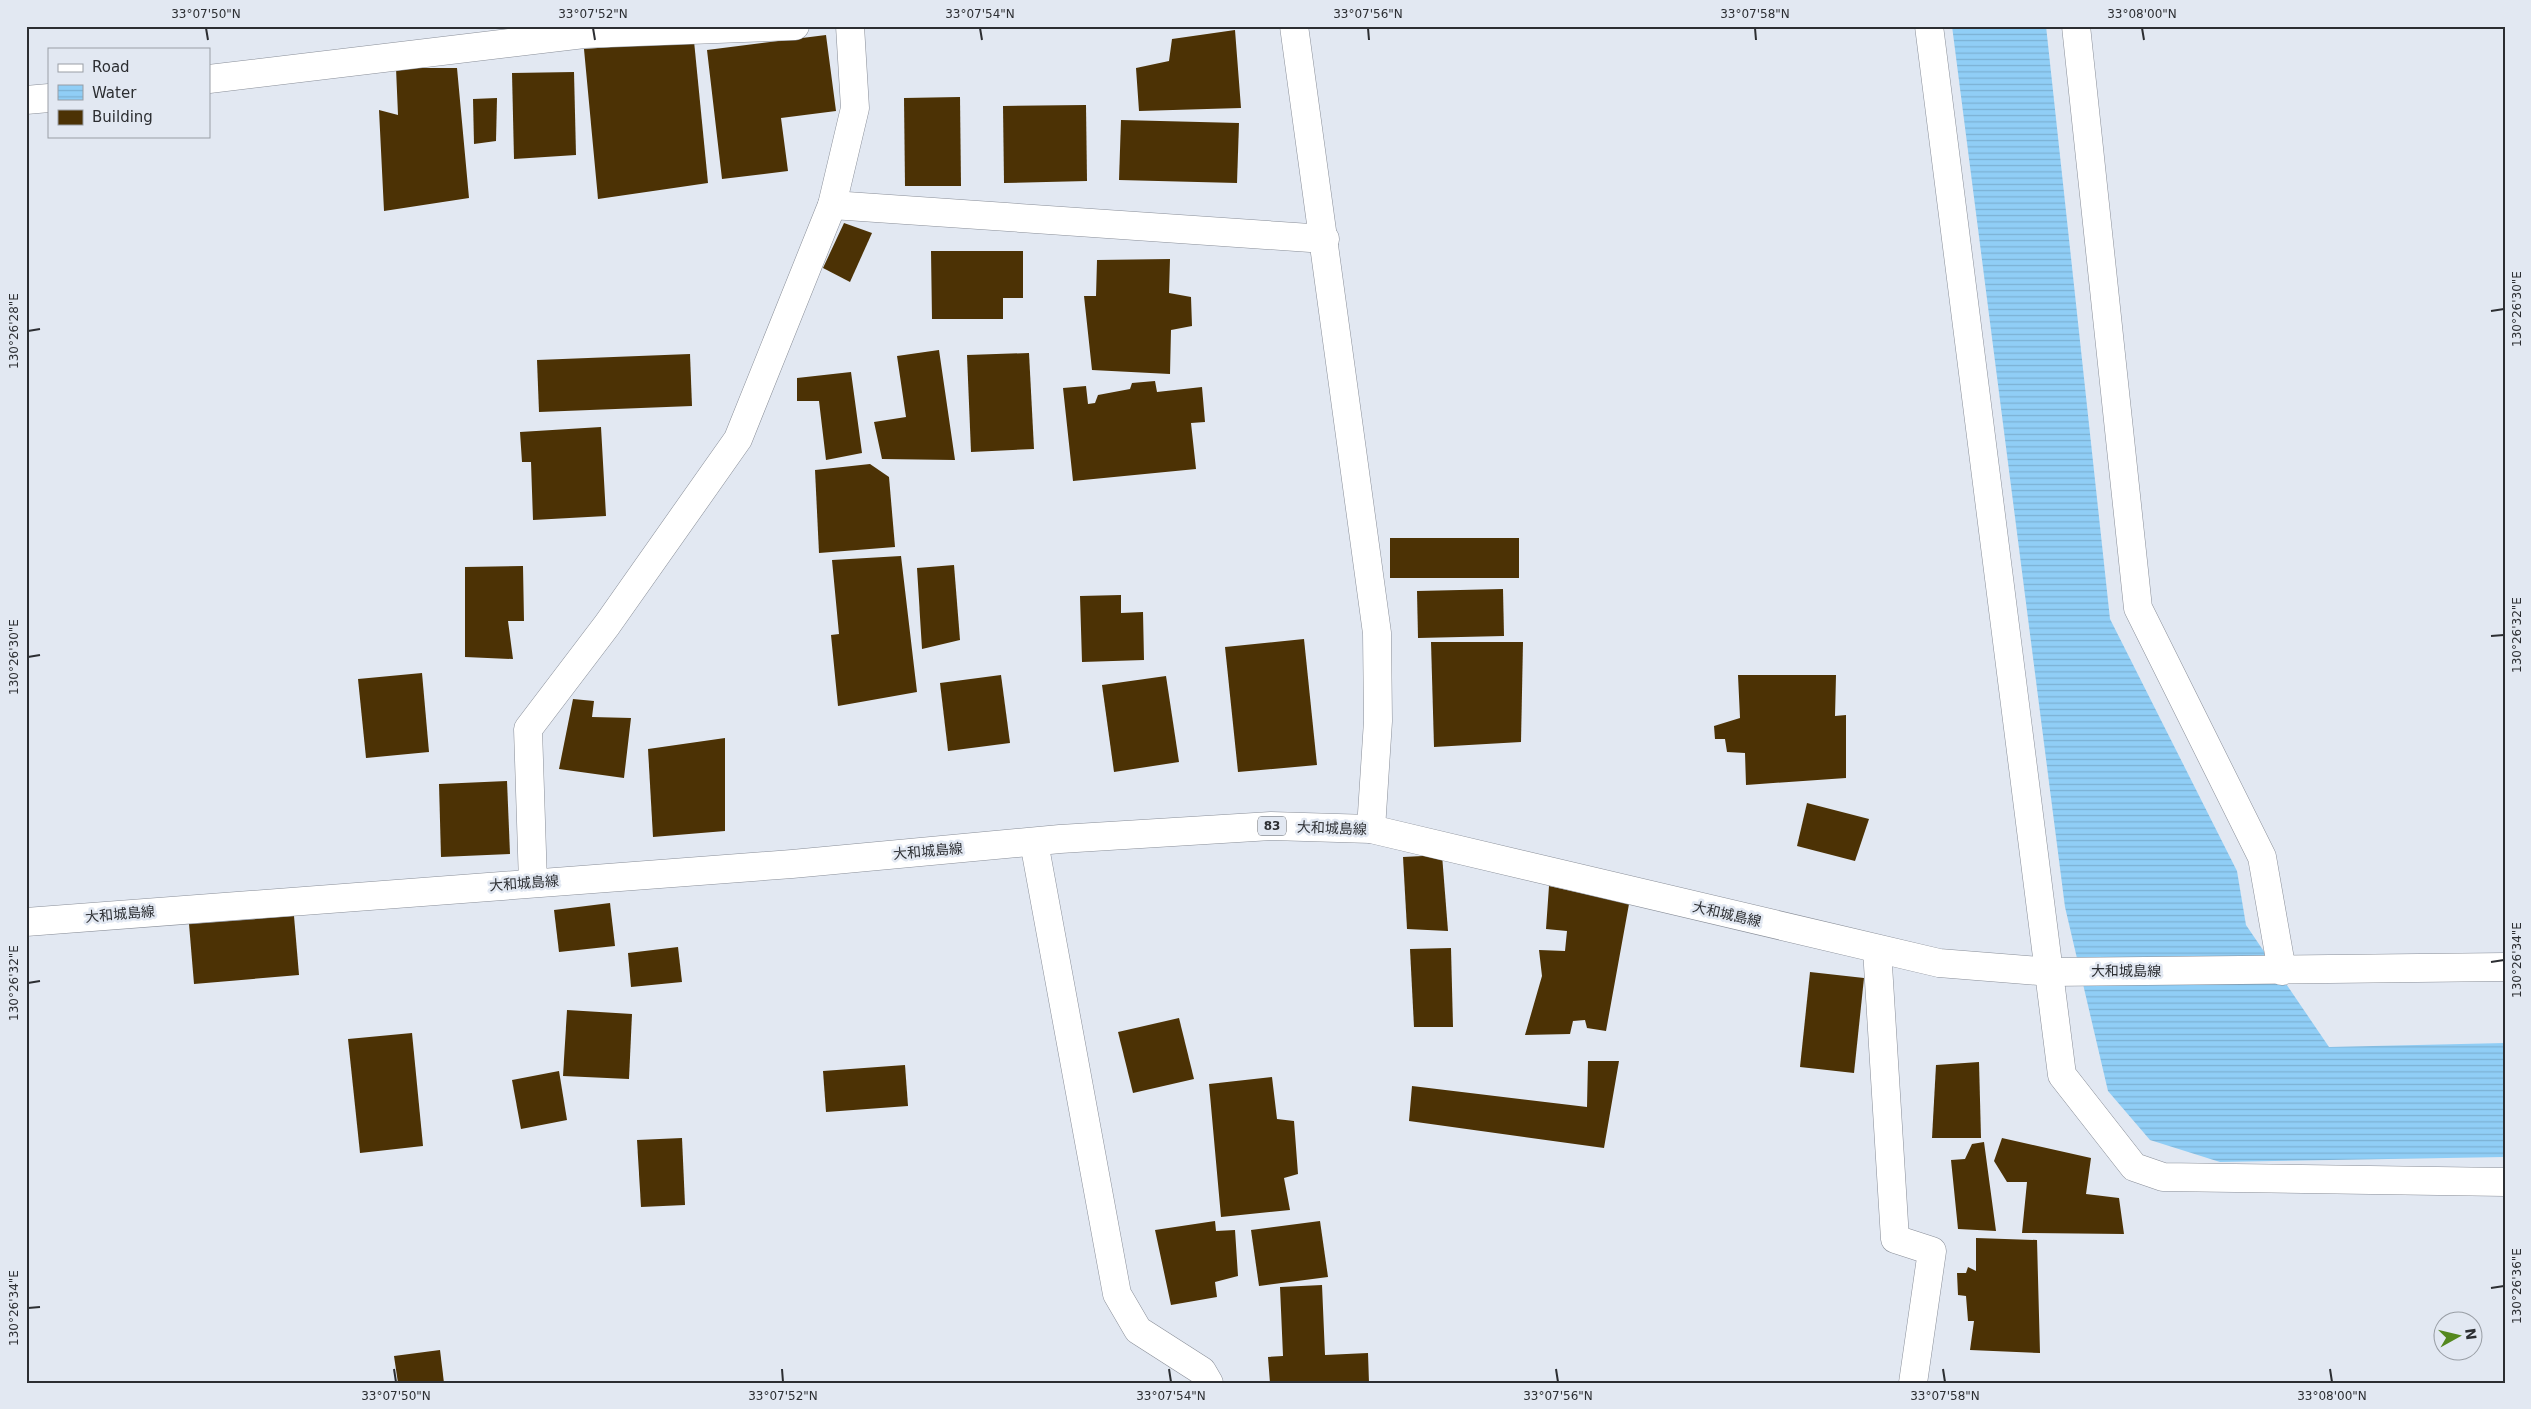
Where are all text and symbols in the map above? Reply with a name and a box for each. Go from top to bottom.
text: 33°07'50"N [171,7,241,21]
text: 33°07'52"N [558,7,628,21]
text: 33°07'54"N [945,7,1015,21]
text: 33°07'56"N [1333,7,1403,21]
text: 33°07'58"N [1720,7,1790,21]
text: 33°08'00"N [2107,7,2177,21]
legend [48,48,210,138]
text: Road [92,58,130,76]
text: Water [92,84,137,102]
text: Building [92,108,153,126]
text: 130°26'30"E [2510,271,2524,347]
text: 130°26'28"E [7,293,21,369]
text: 130°26'32"E [2510,597,2524,673]
text: 130°26'30"E [7,619,21,695]
road number: 83 [1258,816,1286,836]
street label: 大和城島線 [1297,819,1367,837]
street label: 大和城島線 [892,840,964,862]
street label: 大和城島線 [489,873,559,893]
street label: 大和城島線 [1691,898,1763,930]
street label: 大和城島線 [84,903,156,925]
text: 130°26'34"E [2510,922,2524,998]
text: 130°26'32"E [7,945,21,1021]
street label: 大和城島線 [2091,963,2161,979]
text: 130°26'36"E [2510,1248,2524,1324]
text: 130°26'34"E [7,1270,21,1346]
north arrow [2434,1312,2484,1362]
text: N [2462,1327,2480,1341]
text: 33°07'50"N [361,1389,431,1403]
text: 33°07'52"N [748,1389,818,1403]
text: 33°07'54"N [1136,1389,1206,1403]
text: 33°07'56"N [1523,1389,1593,1403]
text: 33°07'58"N [1910,1389,1980,1403]
text: 33°08'00"N [2297,1389,2367,1403]

